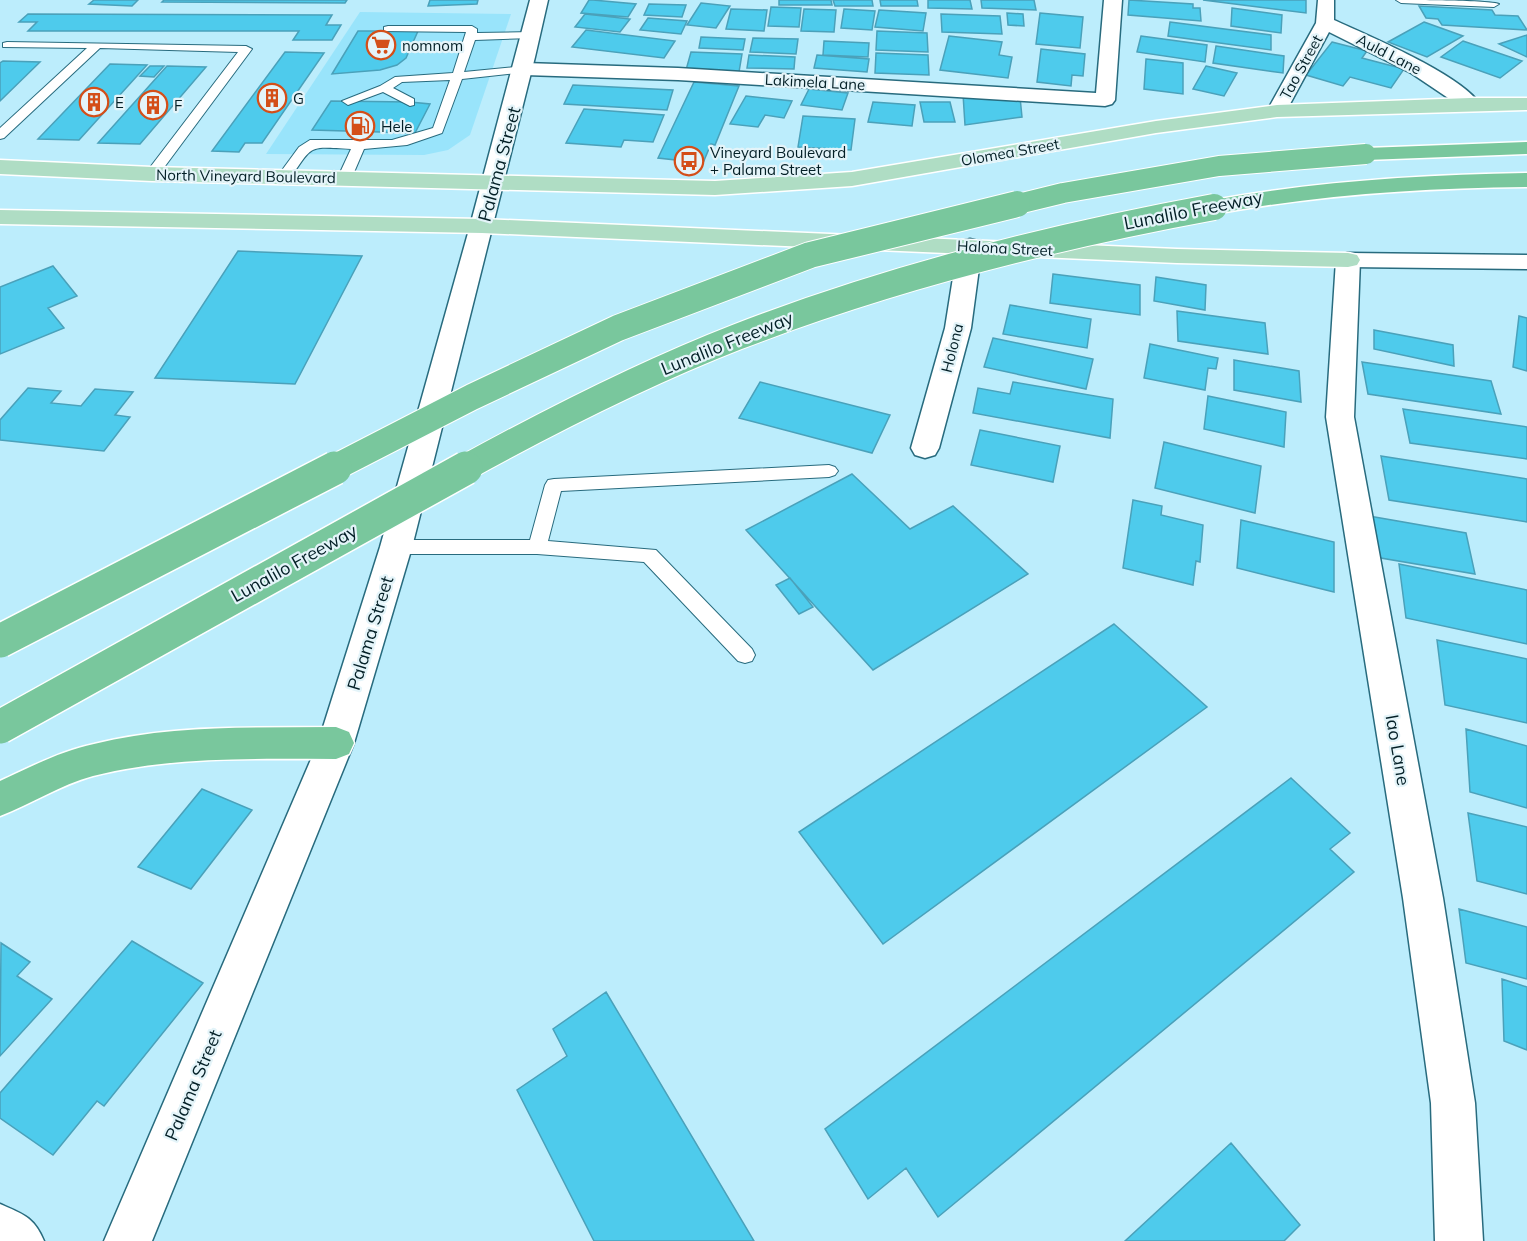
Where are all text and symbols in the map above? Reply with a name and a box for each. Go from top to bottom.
supermarket icon: nomnom [365,29,397,61]
street label: Auld Lane [1353,30,1425,78]
street label: Tao Street [1276,31,1326,103]
place label: nomnom [402,36,463,55]
street label: Lakimela Lane [764,70,866,94]
building icon: G [256,82,288,114]
building icon: E [78,86,110,118]
building icon: F [137,89,169,121]
place label: G [293,89,304,108]
place label: E [115,93,124,112]
place label: F [174,96,182,115]
street label: Palama Street [473,104,525,224]
fuel station icon: Hele [344,110,376,142]
place label: Hele [381,117,412,136]
street label: Olomea Street [959,134,1061,170]
place label: Vineyard Boulevard + Palama Street [710,143,846,179]
bus stop icon: Vineyard Boulevard + Palama Street [673,145,705,177]
street label: North Vineyard Boulevard [156,165,336,187]
street label: Lunalilo Freeway [1122,185,1265,235]
street label: Halona Street [957,236,1053,260]
street label: Lunalilo Freeway [657,306,797,380]
street label: Holona [937,321,967,375]
street label: Lunalilo Freeway [227,519,362,607]
street label: Palama Street [342,573,398,693]
street label: Iao Lane [1380,713,1416,787]
street label: Palama Street [159,1026,227,1144]

